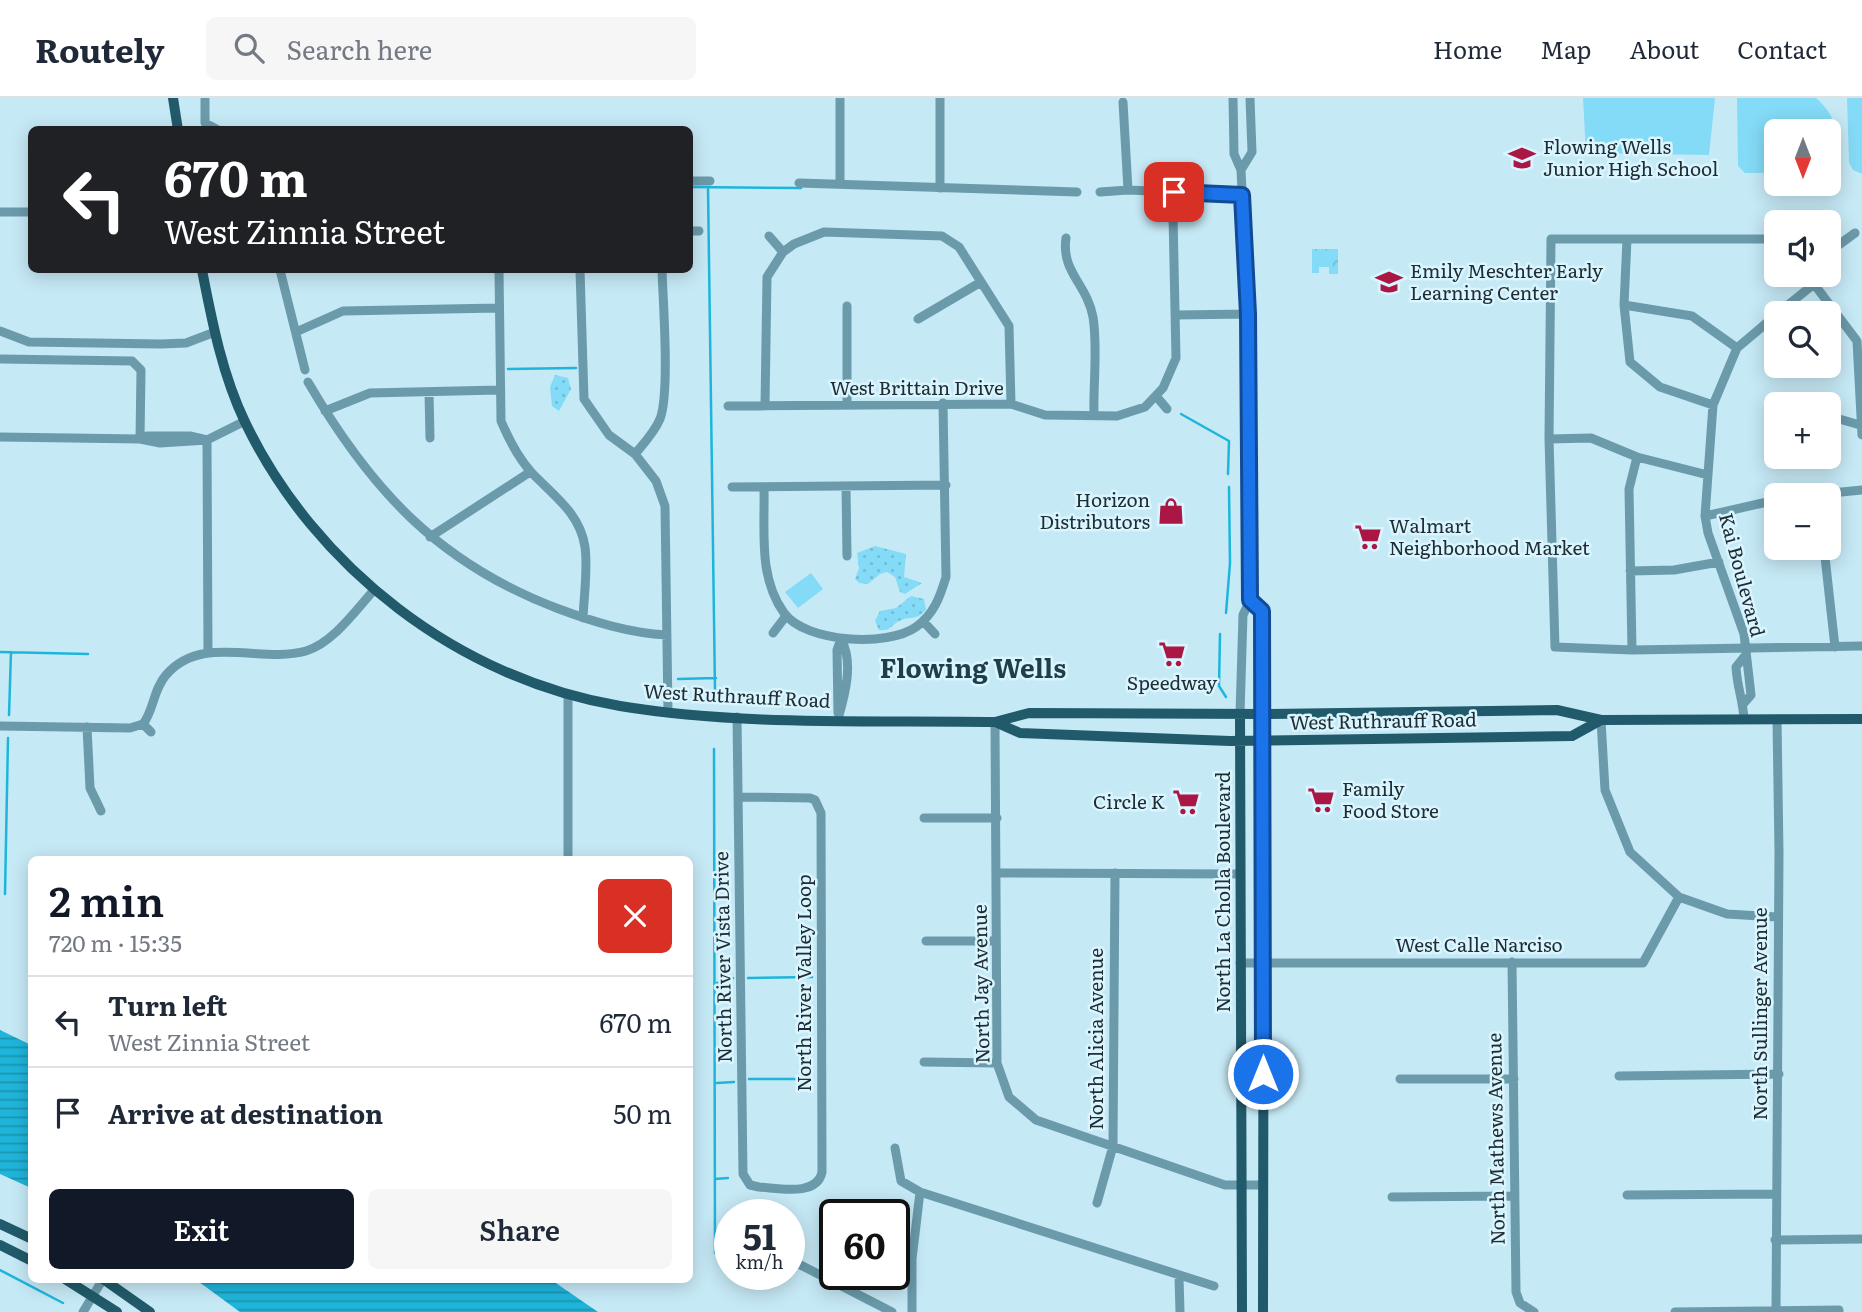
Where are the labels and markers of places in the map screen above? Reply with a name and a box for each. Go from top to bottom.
place label: Flowing Wells Junior High School [1543,132,1718,182]
school or university icon: Flowing Wells Junior High School [1507,143,1537,173]
pin [1144,162,1204,222]
place label: Emily Meschter Early Learning Center [1410,256,1603,306]
school or university icon: Emily Meschter Early Learning Center [1374,267,1404,297]
place label: Horizon Distributors [1039,485,1150,535]
shop icon: Horizon Distributors [1156,496,1186,526]
place label: Walmart Neighborhood Market [1389,511,1590,561]
supermarket icon: Walmart Neighborhood Market [1353,522,1383,552]
supermarket icon: Speedway [1157,639,1187,669]
place label: Speedway [1127,668,1217,696]
place label: Family Food Store [1342,774,1439,824]
supermarket icon: Family Food Store [1306,785,1336,815]
place label: Circle K [1093,787,1165,815]
supermarket icon: Circle K [1171,787,1201,817]

